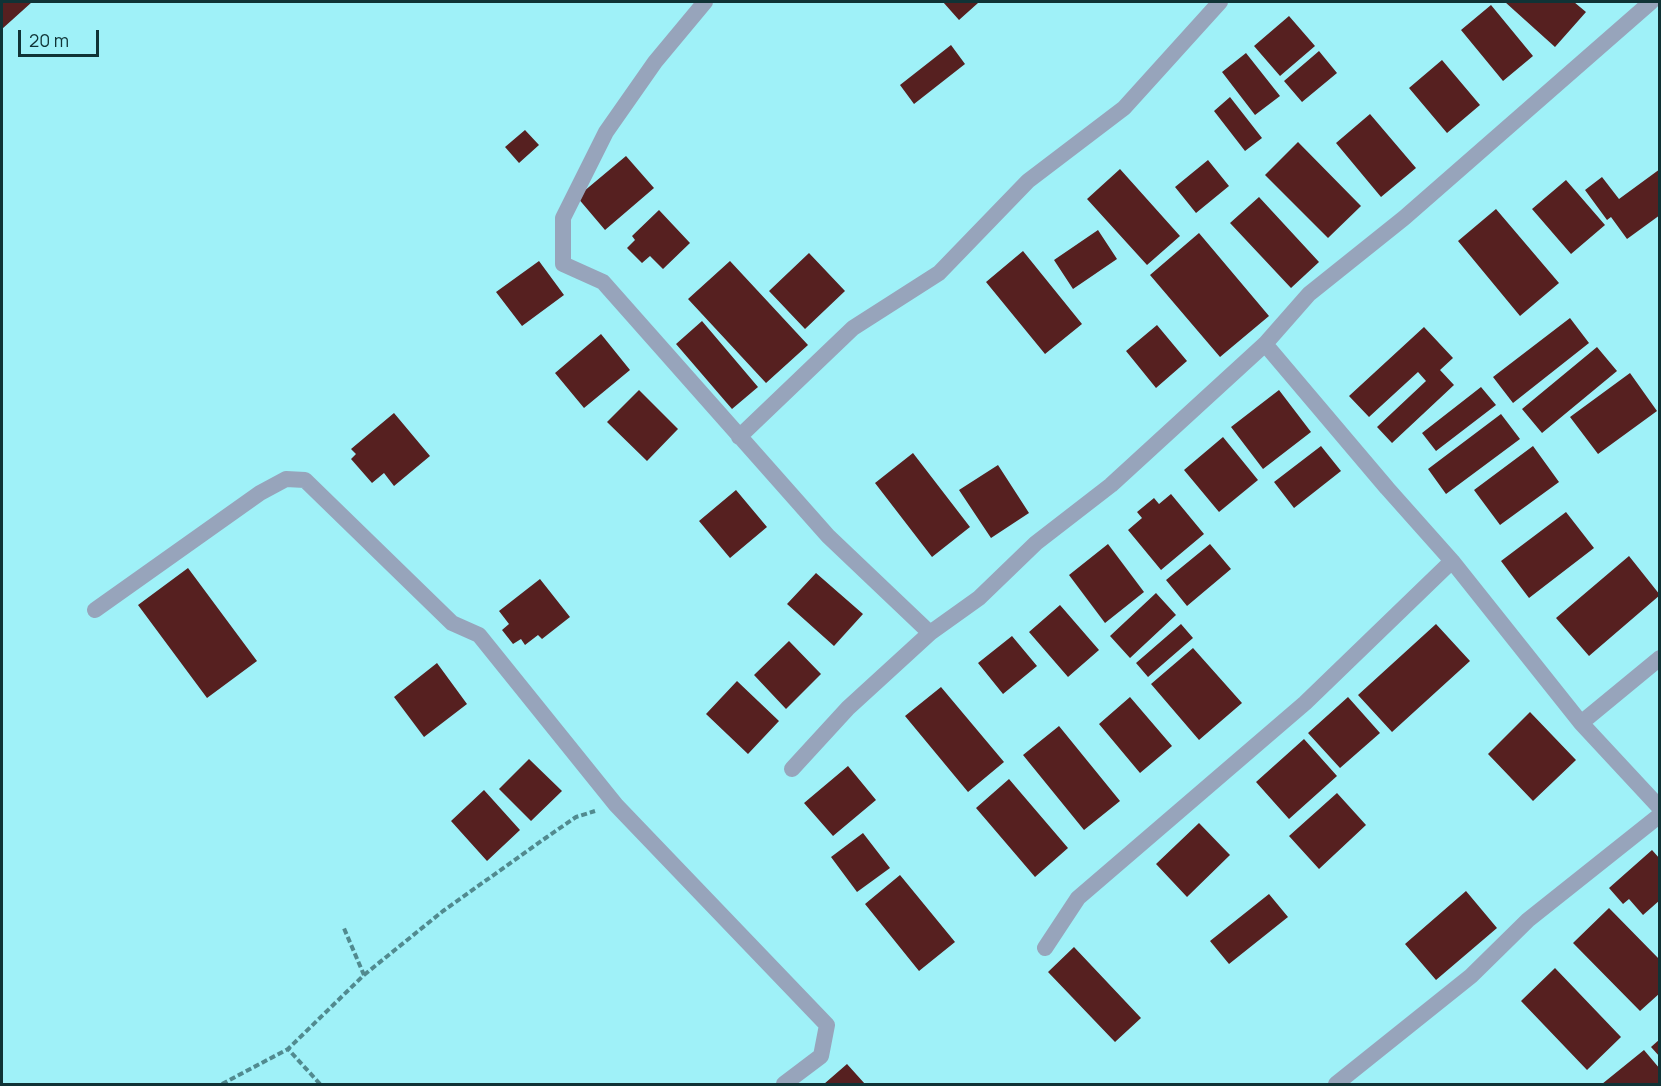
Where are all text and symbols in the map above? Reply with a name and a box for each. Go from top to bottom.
scale bar [21,18,102,56]
text: 20 m [29,28,69,52]

